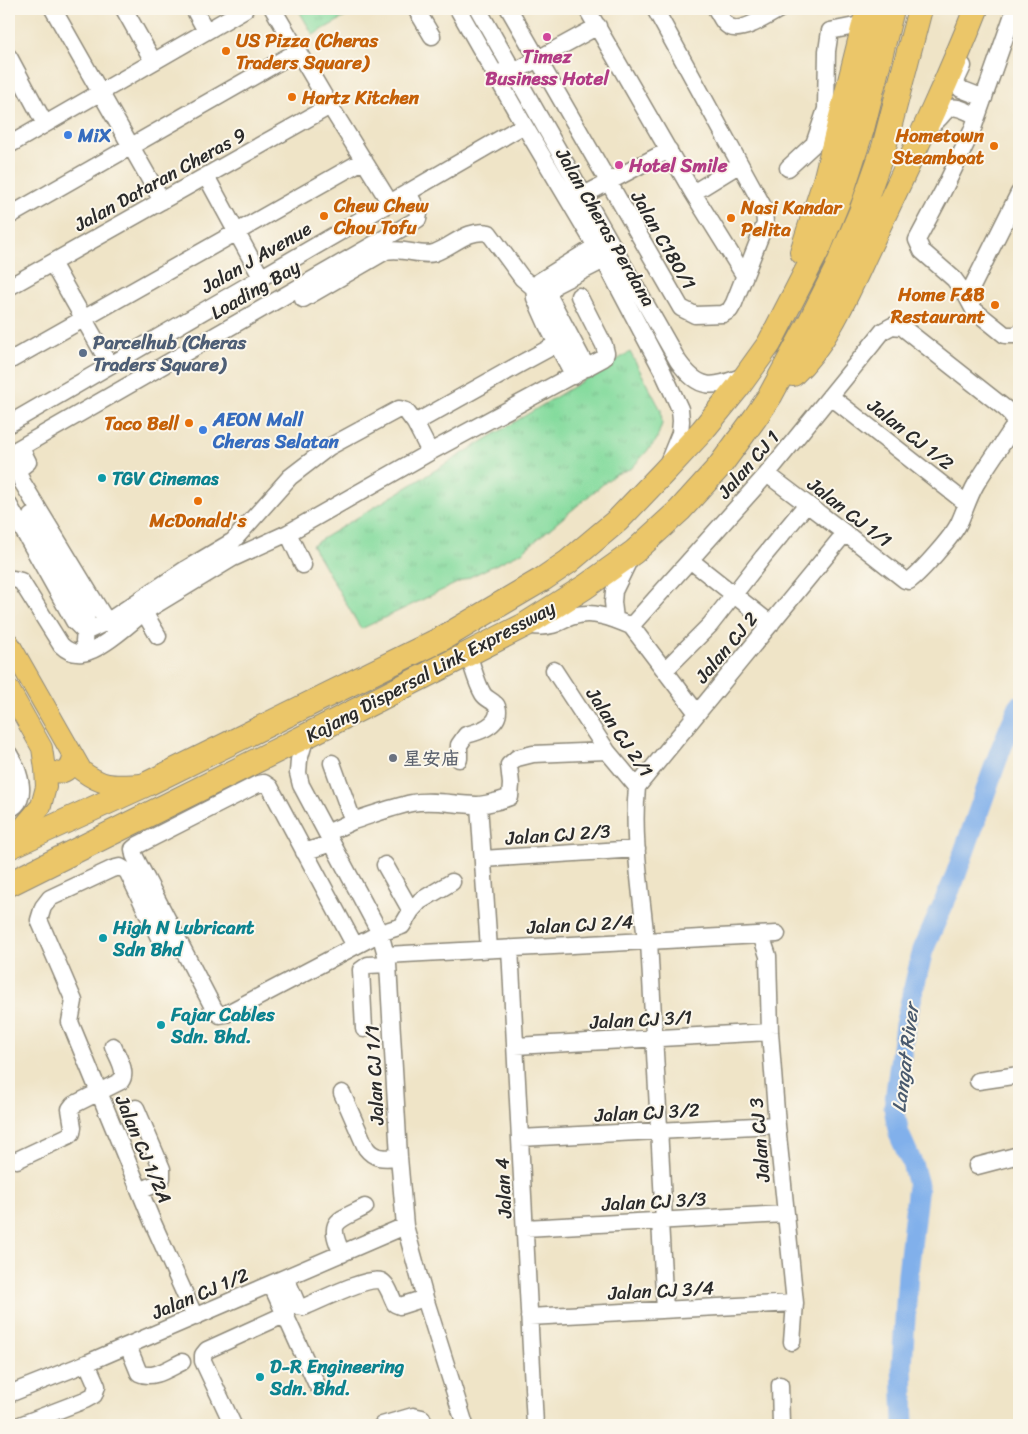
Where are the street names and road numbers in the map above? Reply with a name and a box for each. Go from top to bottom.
street label: Jalan Dataran Cheras 9 [67,118,253,241]
street label: Jalan Cheras Perdana [546,141,665,313]
street label: Jalan C180/1 [621,184,705,296]
street label: Jalan J Avenue [194,212,318,303]
street label: Loading Bay [204,250,307,329]
street label: Jalan CJ 1/2 [859,389,961,479]
street label: Jalan CJ 1 [708,422,788,507]
street label: Jalan CJ 1/1 [799,468,899,556]
street label: Kajang Dispersal Link Expressway [299,591,561,752]
street label: Jalan CJ 2 [686,604,766,691]
street label: Jalan CJ 2/1 [577,680,662,784]
street label: Jalan CJ 2/3 [503,814,612,855]
street label: Jalan CJ 2/4 [525,905,634,944]
street label: Jalan CJ 3/1 [588,1000,693,1039]
street label: Jalan CJ 1/1 [355,1024,394,1127]
street label: Jalan CJ 1/2A [105,1089,181,1209]
street label: Jalan CJ 3/2 [593,1093,700,1132]
street label: Jalan CJ 3 [739,1096,780,1185]
street label: Jalan 4 [485,1157,522,1220]
street label: Jalan CJ 3/3 [600,1182,708,1221]
street label: Jalan CJ 1/2 [145,1258,254,1329]
street label: Jalan CJ 3/4 [606,1271,715,1310]

